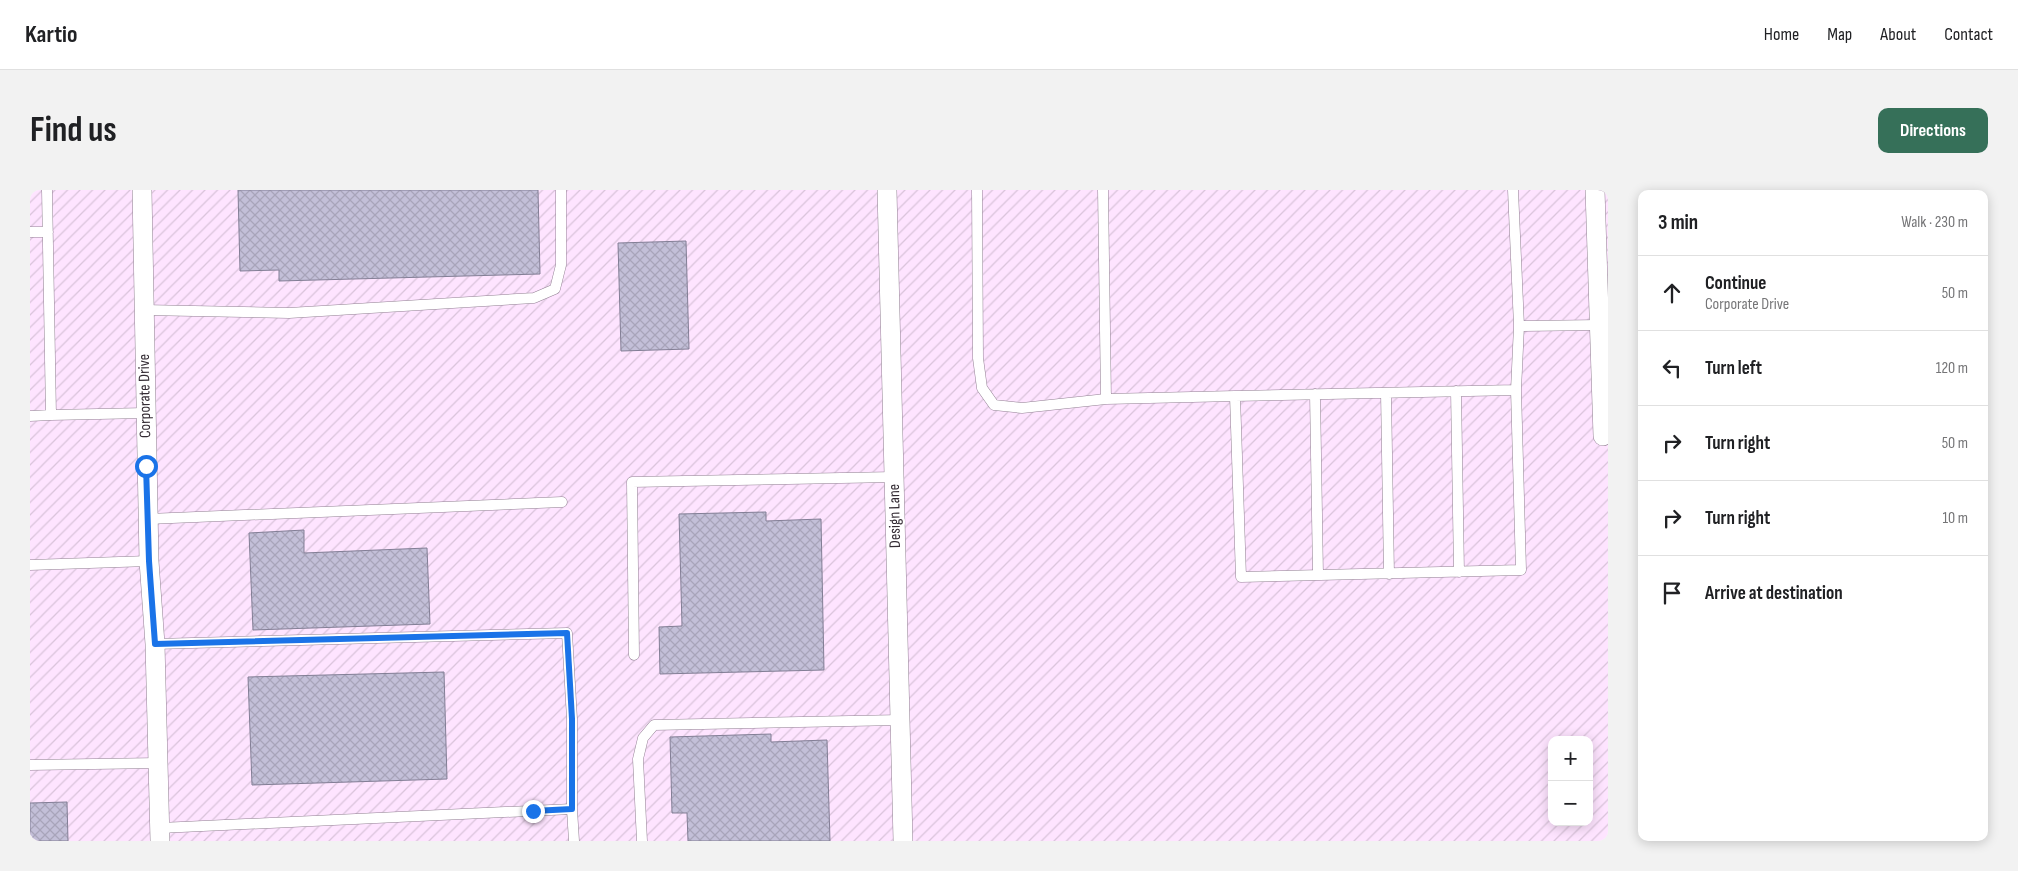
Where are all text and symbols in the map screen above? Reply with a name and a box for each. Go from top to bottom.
text: Kartio [25,20,77,49]
text: Home [1764,24,1799,45]
text: Map [1827,24,1852,45]
text: About [1880,24,1916,45]
text: Contact [1944,24,1993,45]
button: Directions [1878,108,1988,153]
text: Find us [30,109,117,152]
text: 3 min [1658,210,1698,235]
text: Walk · 230 m [1901,213,1968,232]
text: Continue [1705,272,1766,295]
icon: ahead [1658,279,1686,307]
text: 50 m [1942,284,1968,303]
text: Corporate Drive [1705,295,1789,314]
street label: Corporate Drive [135,354,155,438]
icon: left [1658,354,1686,382]
text: Turn left [1705,357,1762,380]
text: 120 m [1936,359,1968,378]
icon: right [1658,429,1686,457]
text: Turn right [1705,432,1770,455]
text: 50 m [1942,434,1968,453]
route start [135,455,158,478]
street label: Design Lane [885,484,905,548]
icon: right [1658,504,1686,532]
text: Turn right [1705,507,1770,530]
text: 10 m [1942,509,1968,528]
icon: arrive [1658,579,1686,607]
text: Arrive at destination [1705,582,1843,605]
map controls [1548,736,1593,826]
button: + [1548,736,1593,781]
button: − [1548,781,1593,826]
route end [522,800,545,823]

